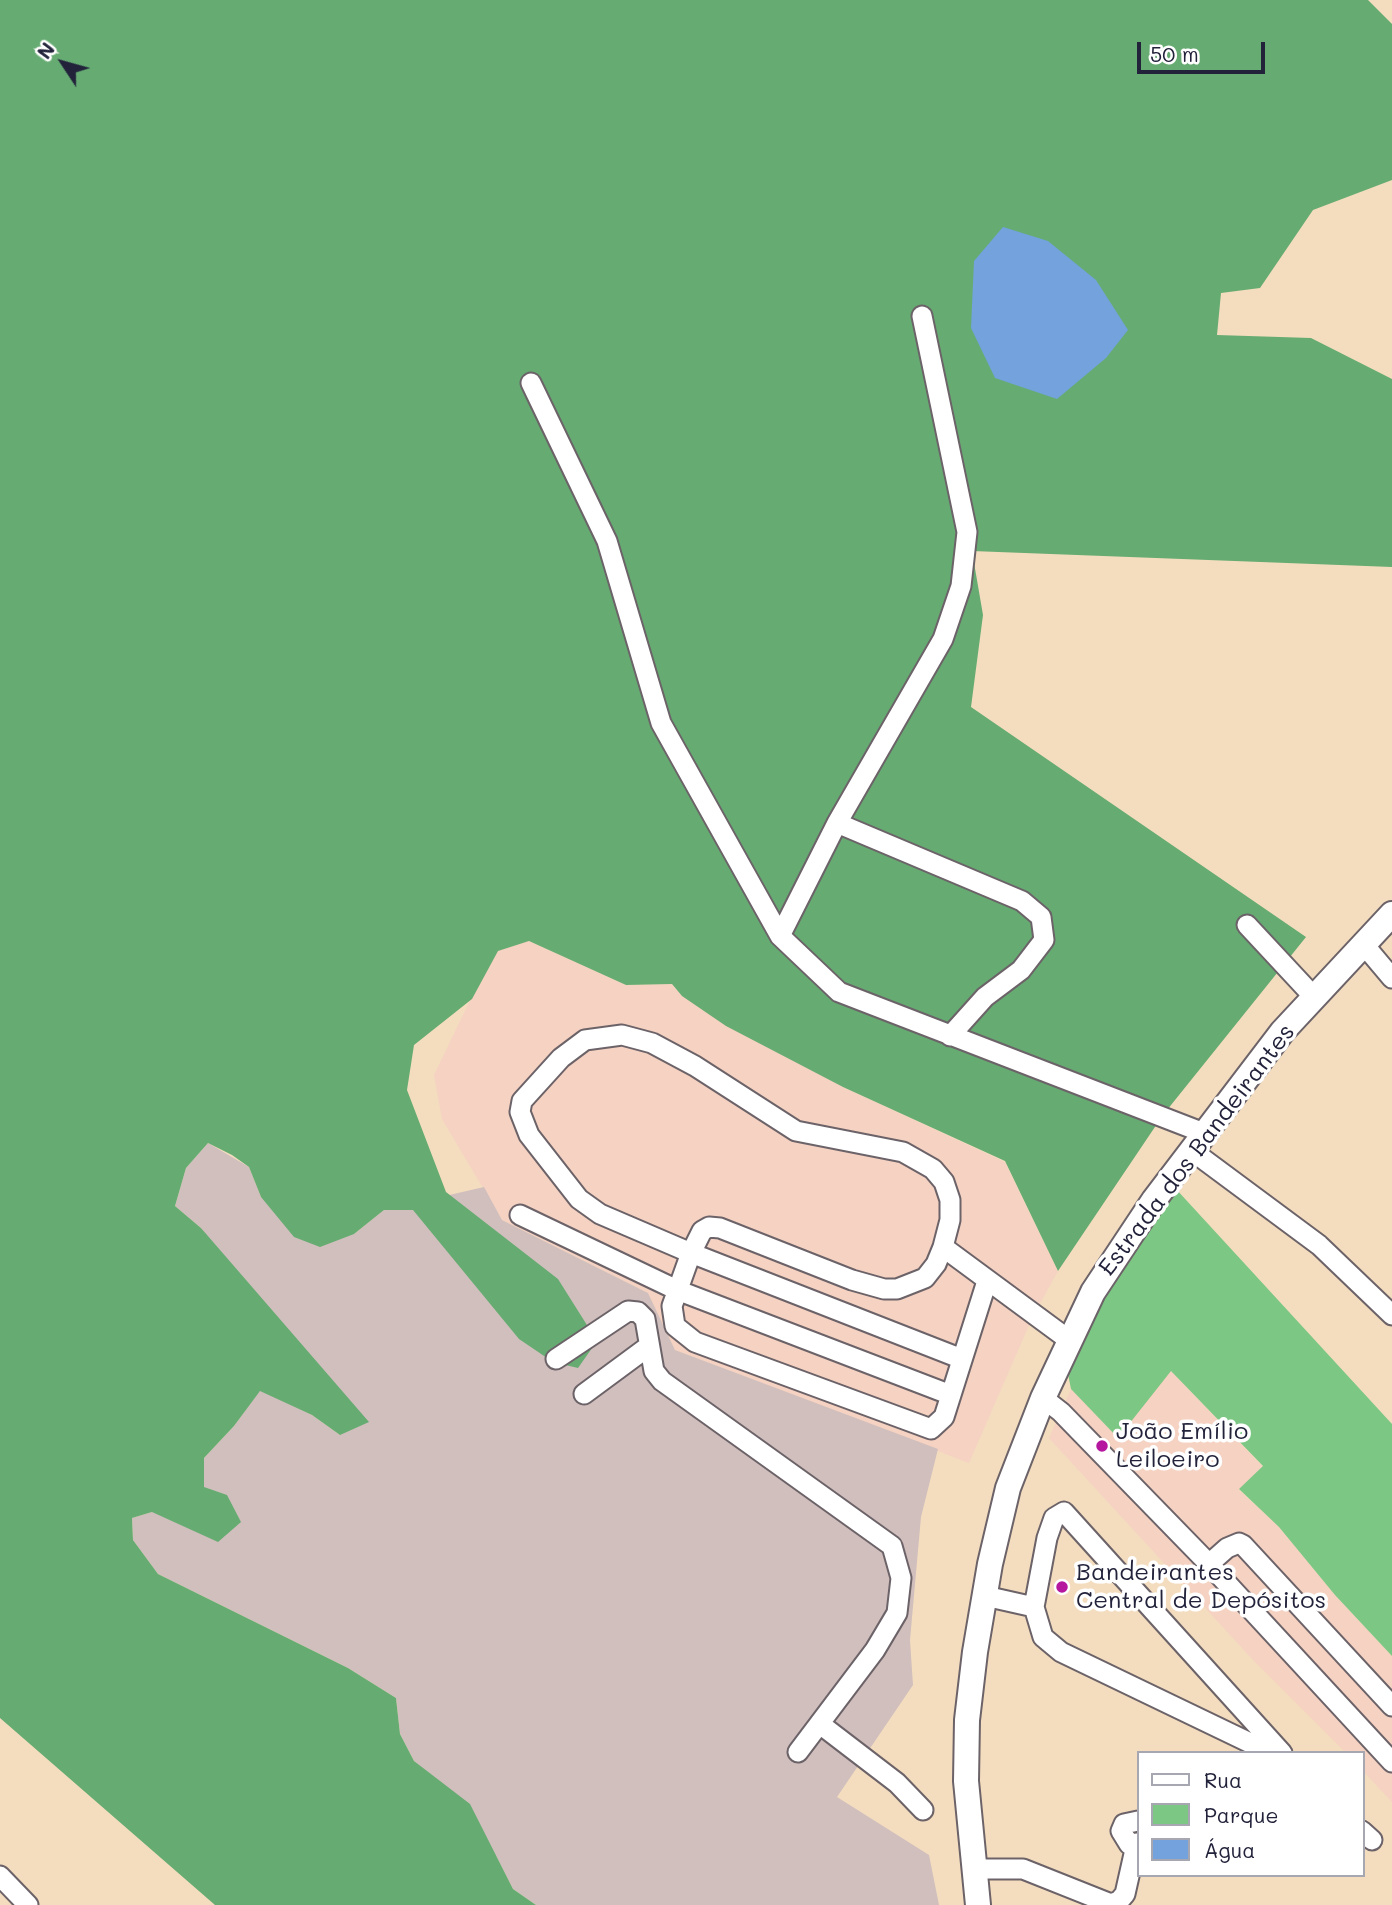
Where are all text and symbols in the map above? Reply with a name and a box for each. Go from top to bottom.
north arrow [28,28,98,98]
scale bar [1140,28,1268,72]
text: N [31,37,60,64]
text: 50 m [1150,40,1199,67]
street label: Estrada dos Bandeirantes [1093,1019,1301,1281]
place label: João Emílio Leiloeiro [1116,1418,1248,1474]
marker: João Emílio Leiloeiro [1094,1438,1110,1454]
place label: Bandeirantes Central de Depósitos [1076,1559,1326,1615]
marker: Bandeirantes Central de Depósitos [1054,1579,1070,1595]
legend [1136,1751,1364,1877]
text: Rua [1204,1766,1242,1793]
text: Parque [1204,1801,1278,1828]
text: Água [1204,1836,1255,1863]

